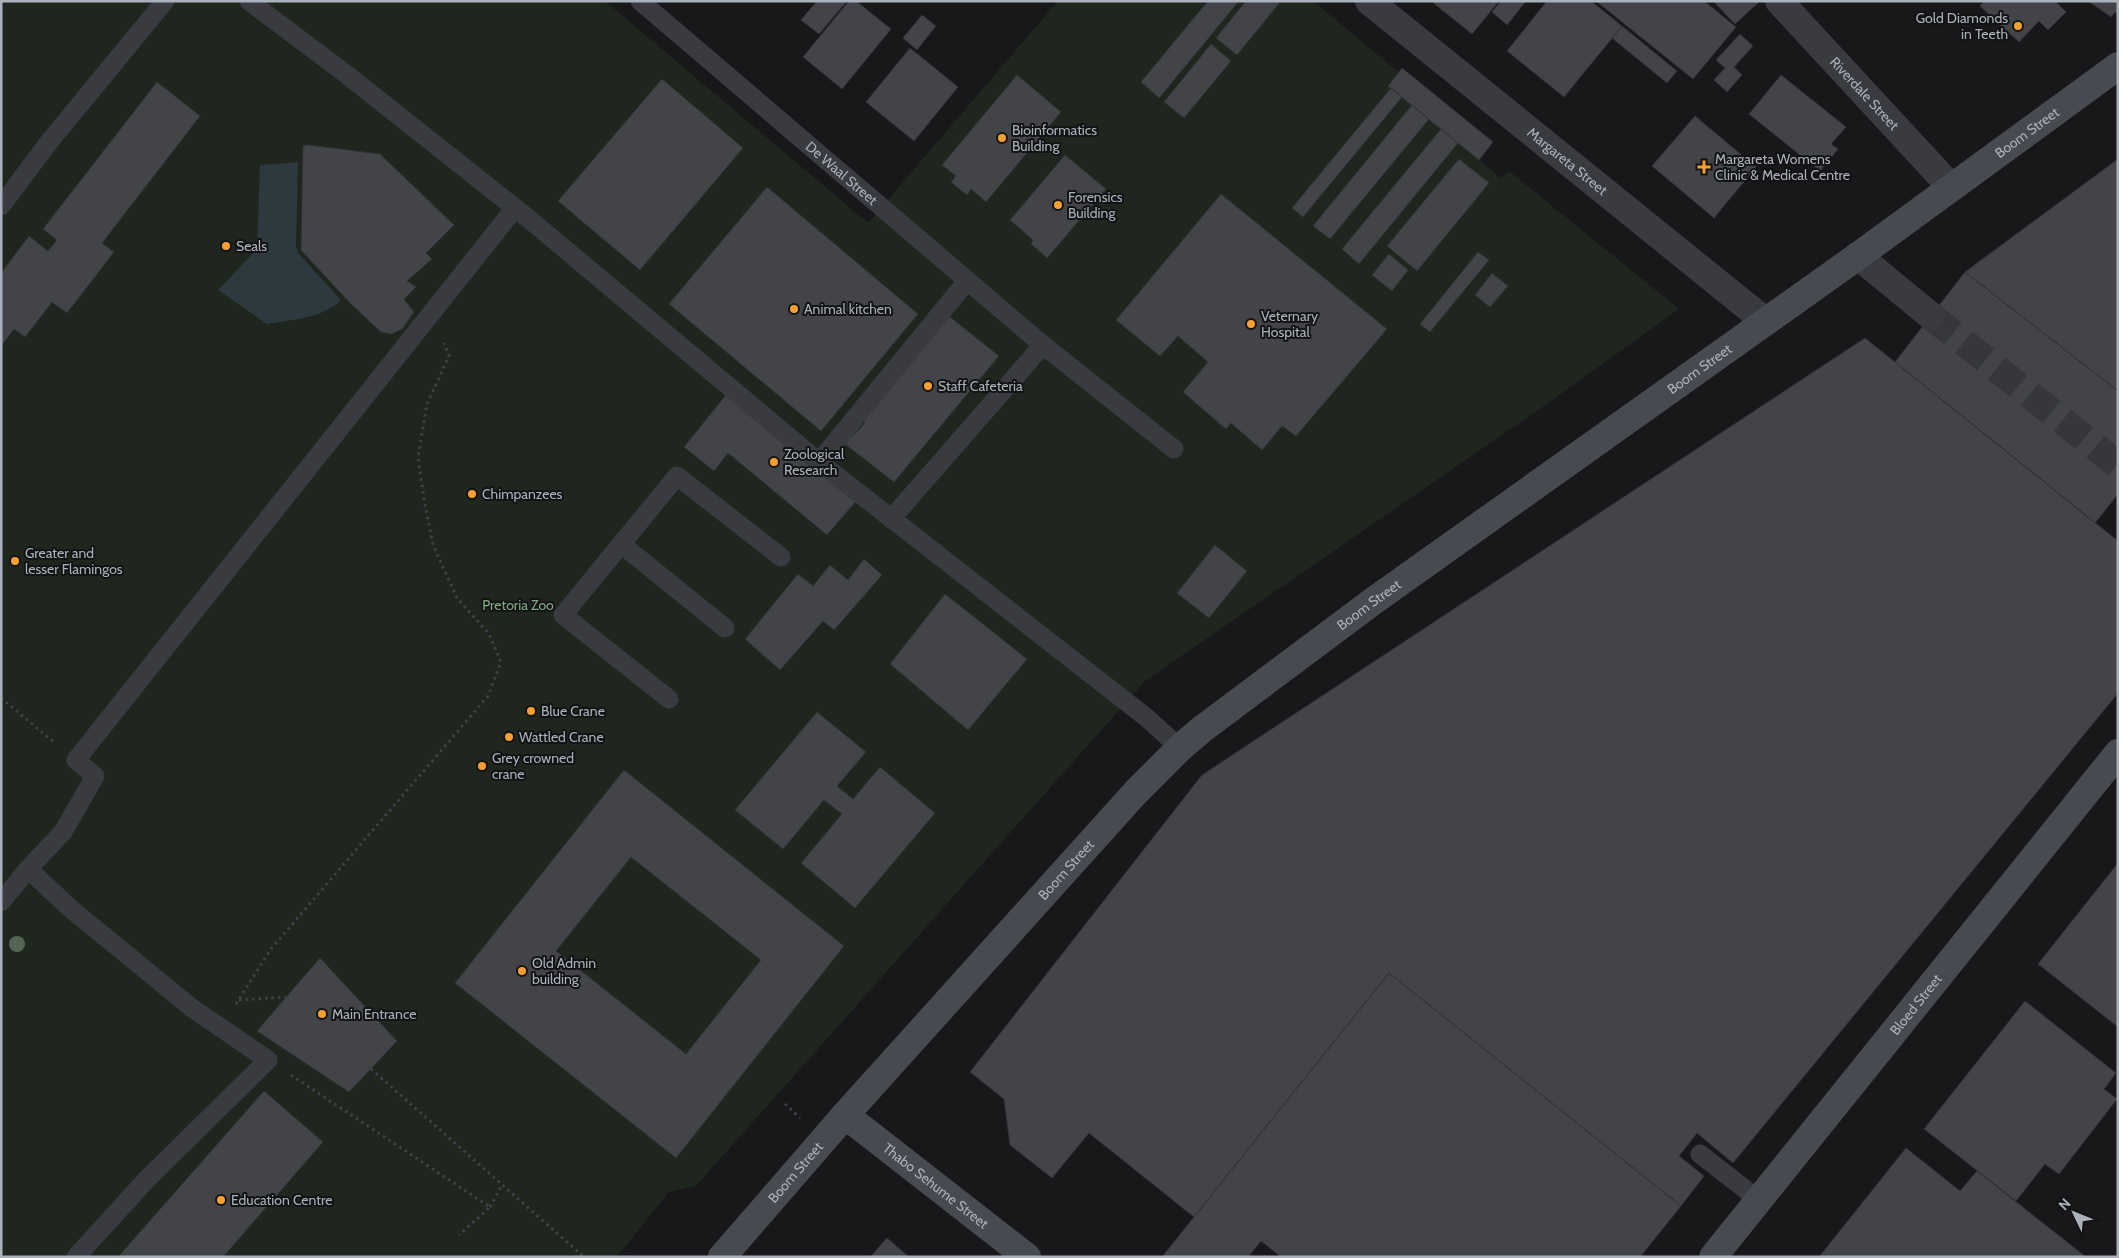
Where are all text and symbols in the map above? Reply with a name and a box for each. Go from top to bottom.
place label: Gold Diamonds in Teeth [1916,9,2008,43]
marker: Gold Diamonds in Teeth [2012,20,2024,32]
street label: Riverdale Street [1826,53,1903,134]
street label: Boom Street [1991,103,2063,162]
place label: Bioinformatics Building [1012,121,1097,155]
street label: Margareta Street [1524,123,1611,199]
marker: Bioinformatics Building [996,132,1008,144]
street label: De Waal Street [802,137,881,209]
place label: Margareta Womens Clinic & Medical Centre [1715,150,1850,184]
marker: Margareta Womens Clinic & Medical Centre [1697,160,1711,174]
place label: Forensics Building [1068,188,1123,222]
marker: Forensics Building [1052,199,1064,211]
place label: Seals [236,237,267,255]
marker: Seals [220,240,232,252]
place label: Animal kitchen [804,300,892,318]
marker: Animal kitchen [788,303,800,315]
place label: Veternary Hospital [1261,307,1318,341]
marker: Veternary Hospital [1245,318,1257,330]
street label: Boom Street [1664,340,1735,398]
place label: Staff Cafeteria [938,377,1023,395]
marker: Staff Cafeteria [922,380,934,392]
place label: Zoological Research [784,445,845,479]
marker: Zoological Research [768,456,780,468]
place label: Chimpanzees [482,485,563,503]
marker: Chimpanzees [466,488,478,500]
place label: Greater and lesser Flamingos [25,544,123,578]
marker: Greater and lesser Flamingos [9,555,21,567]
street label: Boom Street [1333,575,1405,634]
park label: Pretoria Zoo [482,596,554,614]
place label: Blue Crane [541,702,605,720]
marker: Blue Crane [525,705,537,717]
place label: Wattled Crane [519,728,604,746]
marker: Wattled Crane [503,731,515,743]
place label: Grey crowned crane [492,749,574,783]
marker: Grey crowned crane [476,760,488,772]
street label: Boom Street [1034,836,1098,904]
place label: Old Admin building [532,954,596,988]
marker: Old Admin building [516,965,528,977]
street label: Bloed Street [1886,970,1946,1039]
place label: Main Entrance [332,1005,416,1023]
marker: Main Entrance [316,1008,328,1020]
street label: Boom Street [764,1138,827,1207]
street label: Thabo Sehume Street [879,1139,992,1233]
north arrow [2049,1188,2099,1238]
place label: Education Centre [231,1191,332,1209]
marker: Education Centre [215,1194,227,1206]
text: N [2055,1194,2074,1214]

